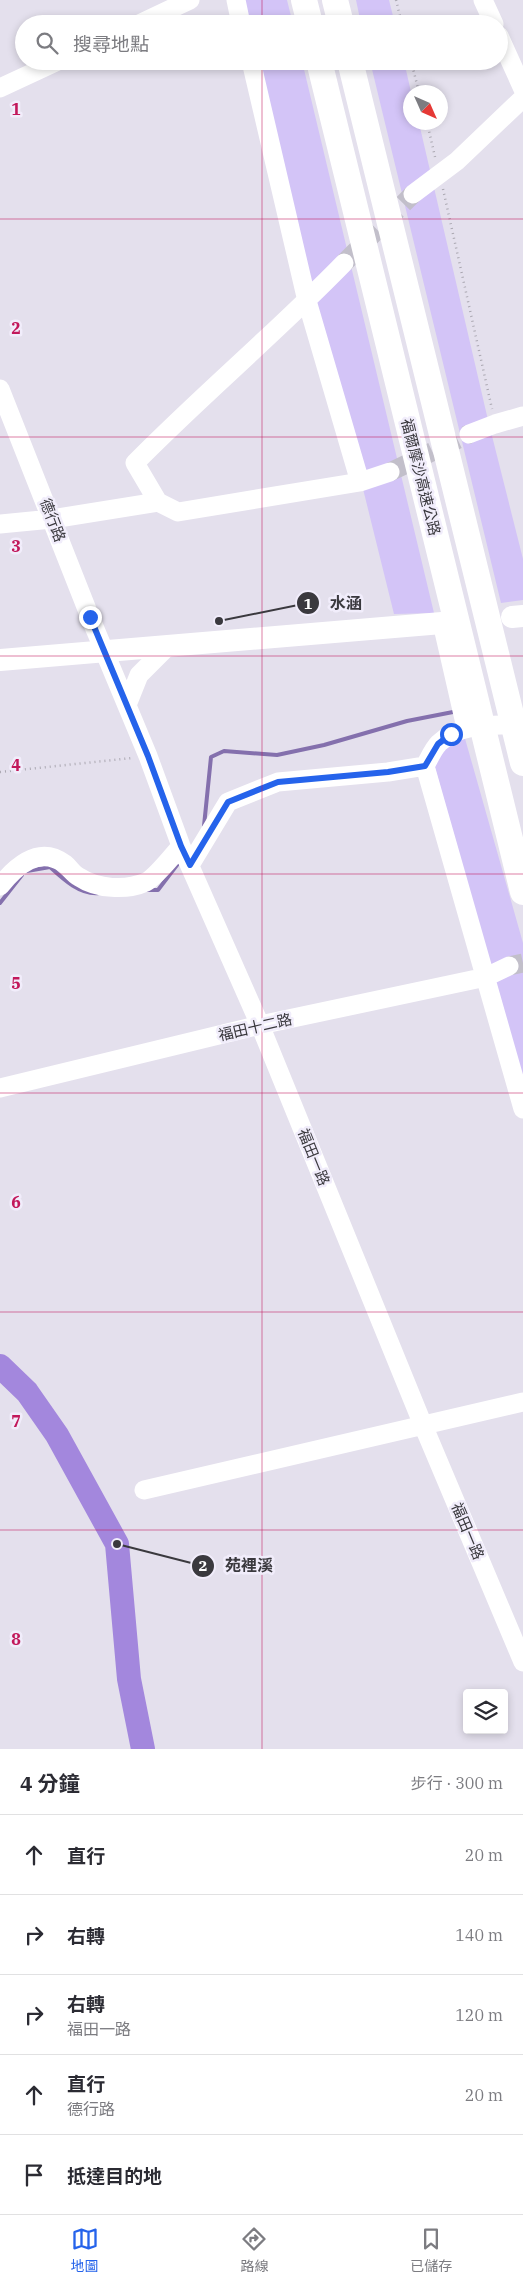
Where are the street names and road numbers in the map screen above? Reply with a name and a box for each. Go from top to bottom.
street label: 福爾摩沙高速公路 [397,416,445,538]
street label: 德行路 [36,496,70,544]
street label: 福田十二路 [216,1009,294,1045]
street label: 福田一路 [294,1126,334,1188]
street label: 福田一路 [448,1500,488,1562]

